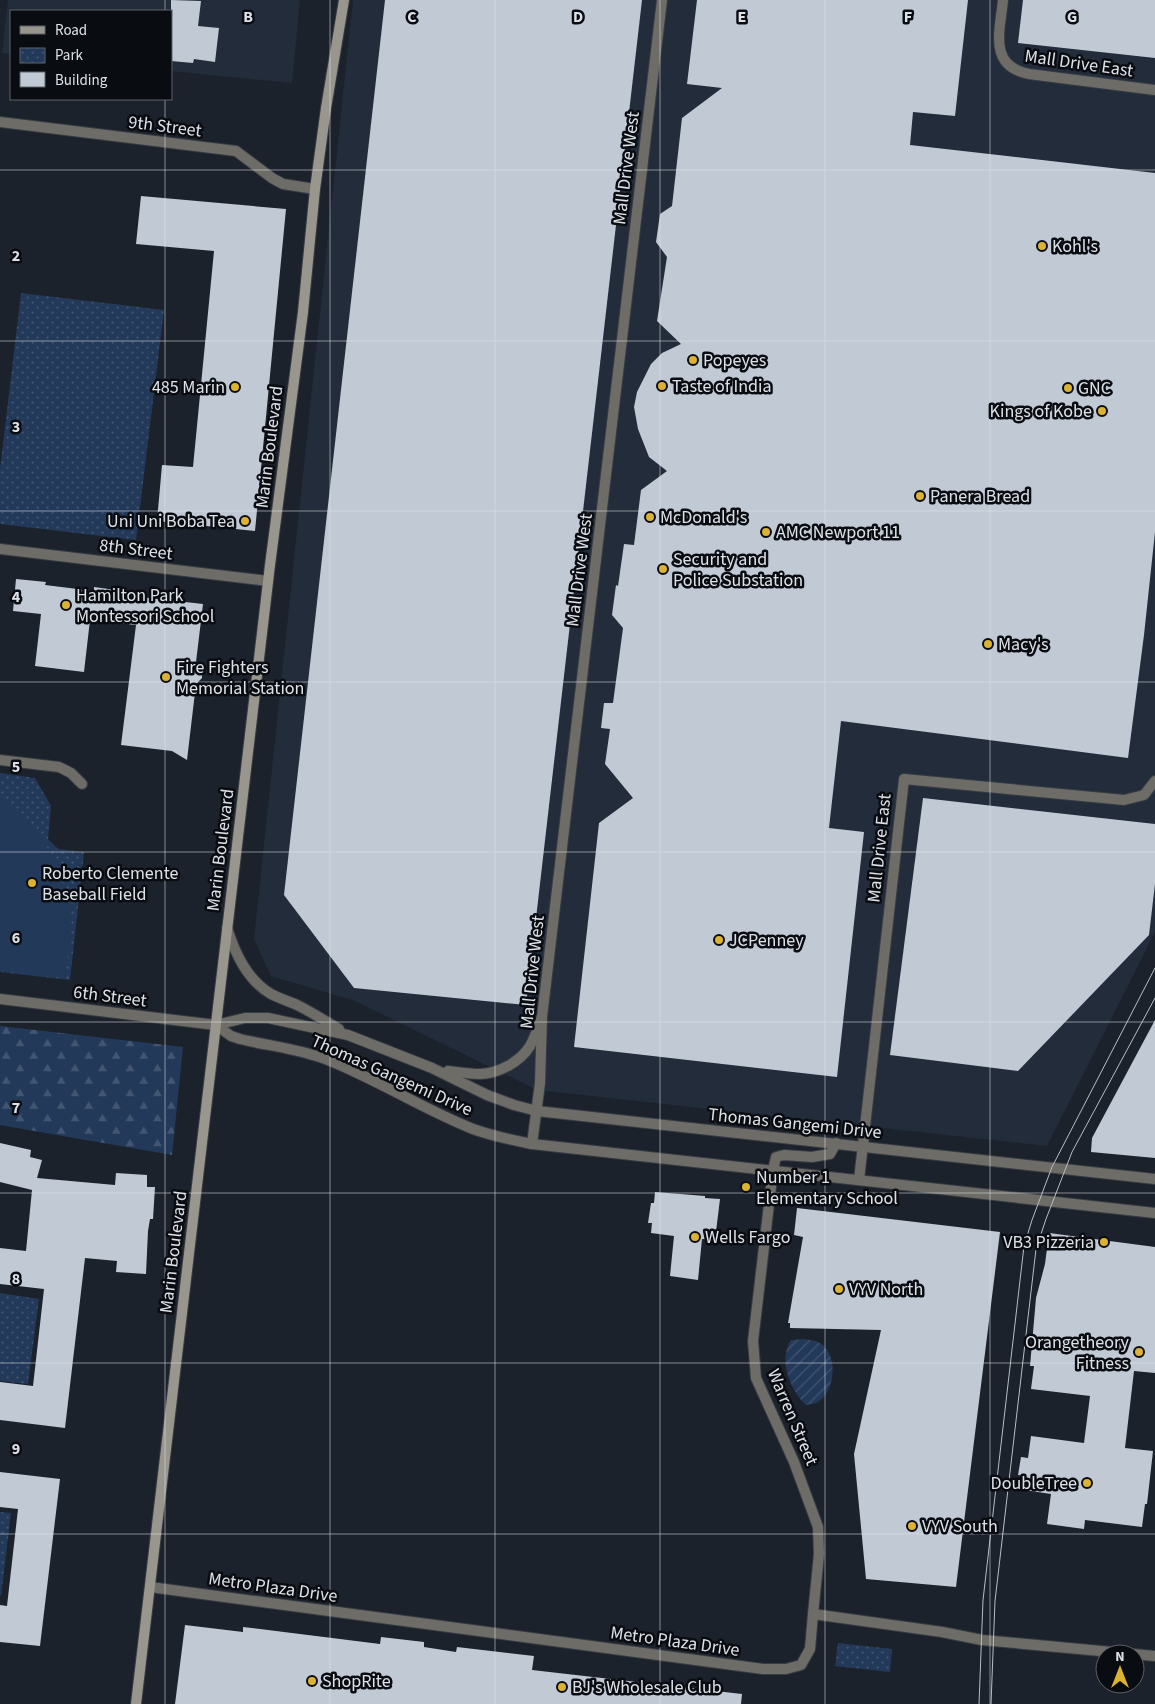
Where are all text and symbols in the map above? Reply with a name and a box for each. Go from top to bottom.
text: B [243,6,253,28]
text: C [407,6,417,28]
text: D [573,6,583,28]
text: E [738,6,746,28]
text: F [904,6,912,28]
text: G [1067,6,1077,28]
legend [10,10,172,100]
text: Road [55,20,87,41]
street label: Mall Drive East [1023,44,1135,83]
text: Park [55,45,84,66]
text: Building [55,70,108,91]
street label: 9th Street [127,110,203,143]
street label: Mall Drive West [607,110,646,226]
place label: Kohl's [1052,234,1098,259]
marker: Kohl's [1036,240,1048,252]
text: 2 [12,245,20,267]
place label: Popeyes [703,348,766,373]
marker: Popeyes [687,354,699,366]
place label: Taste of India [672,374,772,399]
place label: 485 Marin [152,375,225,400]
place label: GNC [1078,376,1111,401]
marker: Taste of India [656,380,668,392]
marker: 485 Marin [229,381,241,393]
marker: GNC [1062,382,1074,394]
street label: Marin Boulevard [250,384,289,510]
place label: Kings of Kobe [990,399,1092,424]
marker: Kings of Kobe [1096,405,1108,417]
text: 3 [12,416,20,438]
place label: Panera Bread [930,484,1030,509]
marker: Panera Bread [914,490,926,502]
place label: McDonald's [660,505,747,530]
place label: Uni Uni Boba Tea [107,509,235,534]
marker: McDonald's [644,511,656,523]
street label: Mall Drive West [560,512,599,628]
marker: Uni Uni Boba Tea [239,515,251,527]
place label: AMC Newport 11 [776,520,900,545]
marker: AMC Newport 11 [760,526,772,538]
street label: 8th Street [98,533,174,566]
place label: Security and Police Substation [673,547,803,593]
marker: Security and Police Substation [657,563,669,575]
place label: Hamilton Park Montessori School [76,583,214,629]
text: 4 [12,586,21,608]
marker: Hamilton Park Montessori School [60,599,72,611]
place label: Macy's [998,632,1049,657]
marker: Macy's [982,638,994,650]
place label: Fire Fighters Memorial Station [176,655,304,701]
marker: Fire Fighters Memorial Station [160,671,172,683]
text: 5 [12,756,20,778]
street label: Marin Boulevard [201,787,240,913]
street label: Mall Drive East [861,792,898,904]
place label: Roberto Clemente Baseball Field [42,861,178,907]
marker: Roberto Clemente Baseball Field [26,877,38,889]
street label: Mall Drive West [514,914,551,1030]
text: 6 [12,927,20,949]
place label: JCPenney [729,928,804,953]
marker: JCPenney [713,934,725,946]
street label: 6th Street [72,980,148,1013]
street label: Thomas Gangemi Drive [307,1029,476,1122]
text: 7 [12,1097,20,1119]
street label: Thomas Gangemi Drive [707,1102,883,1145]
place label: Number 1 Elementary School [756,1165,898,1211]
marker: Number 1 Elementary School [740,1181,752,1193]
street label: Marin Boulevard [154,1189,193,1315]
place label: Wells Fargo [705,1225,790,1250]
place label: VB3 Pizzeria [1003,1230,1094,1255]
marker: Wells Fargo [689,1231,701,1243]
marker: VB3 Pizzeria [1098,1236,1110,1248]
text: 8 [12,1268,20,1290]
place label: VYV North [849,1277,923,1302]
marker: VYV North [833,1283,845,1295]
place label: Orangetheory Fitness [1025,1330,1130,1376]
marker: Orangetheory Fitness [1133,1346,1145,1358]
street label: Warren Street [761,1365,824,1469]
text: 9 [12,1438,20,1460]
place label: DoubleTree [991,1471,1077,1496]
marker: DoubleTree [1081,1477,1093,1489]
place label: VYV South [922,1514,998,1539]
marker: VYV South [906,1520,918,1532]
street label: Metro Plaza Drive [207,1566,339,1609]
street label: Metro Plaza Drive [609,1620,741,1663]
north arrow [1095,1644,1145,1694]
text: N [1115,1647,1125,1667]
place label: ShopRite [322,1669,391,1694]
marker: ShopRite [306,1675,318,1687]
place label: BJ's Wholesale Club [572,1675,722,1700]
marker: BJ's Wholesale Club [556,1681,568,1693]

